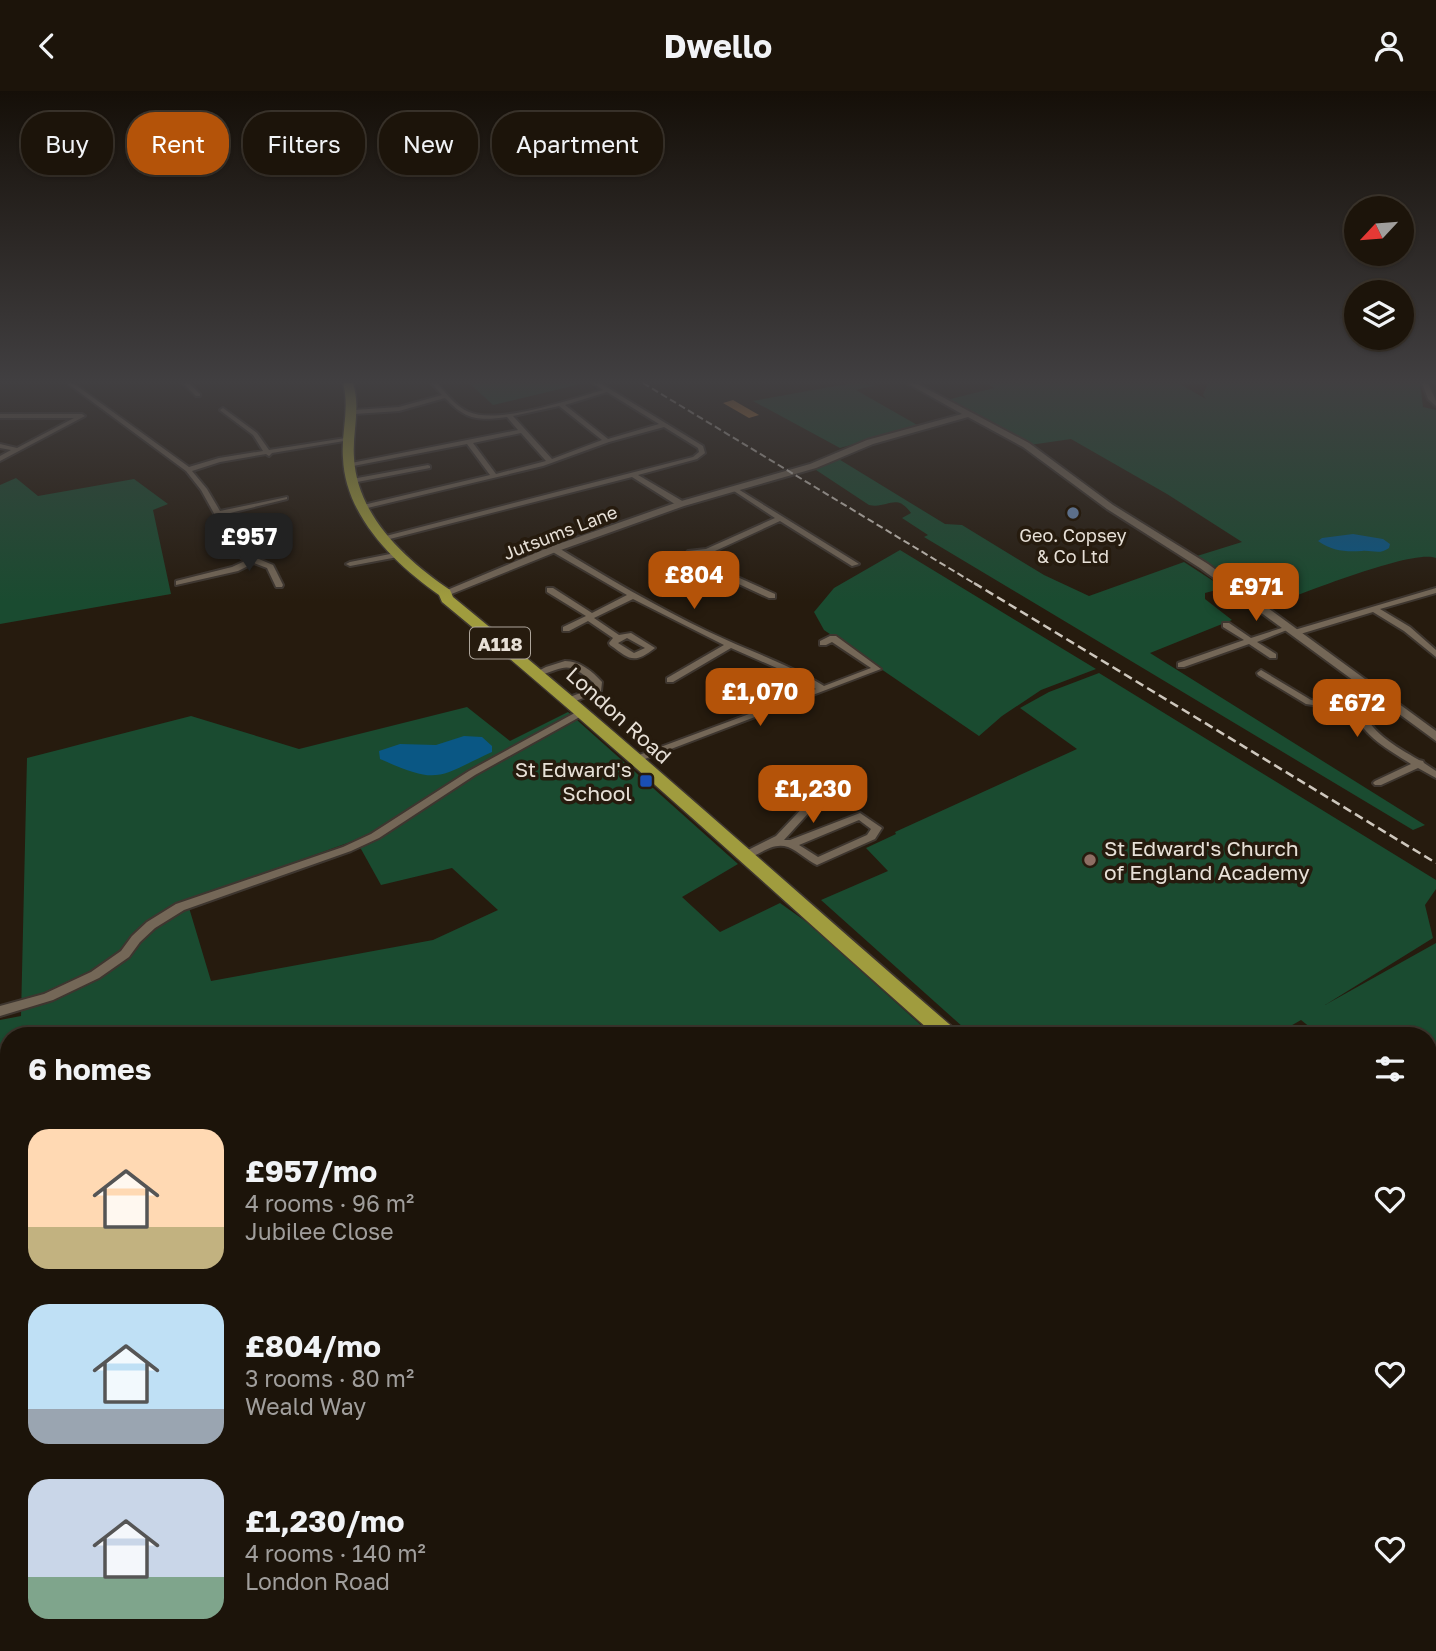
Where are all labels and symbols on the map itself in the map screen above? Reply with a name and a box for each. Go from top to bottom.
north arrow [1344,196,1414,266]
street label: Jutsums Lane [500,500,620,564]
marker: Geo. Copsey & Co Ltd [1065,505,1081,521]
pin: £957 [208,513,290,573]
place label: Geo. Copsey & Co Ltd [1019,524,1127,567]
pin: £804 [653,552,735,611]
pin: £971 [1215,563,1297,623]
road number: A118 [470,628,530,659]
street label: London Road [561,661,677,769]
pin: £1,070 [703,669,817,728]
pin: £672 [1316,679,1398,739]
place label: St Edward's School [515,756,632,806]
pin: £1,230 [756,765,870,825]
marker: St Edward's School [638,773,654,789]
place label: St Edward's Church of England Academy [1104,835,1310,885]
marker: St Edward's Church of England Academy [1082,852,1098,868]

